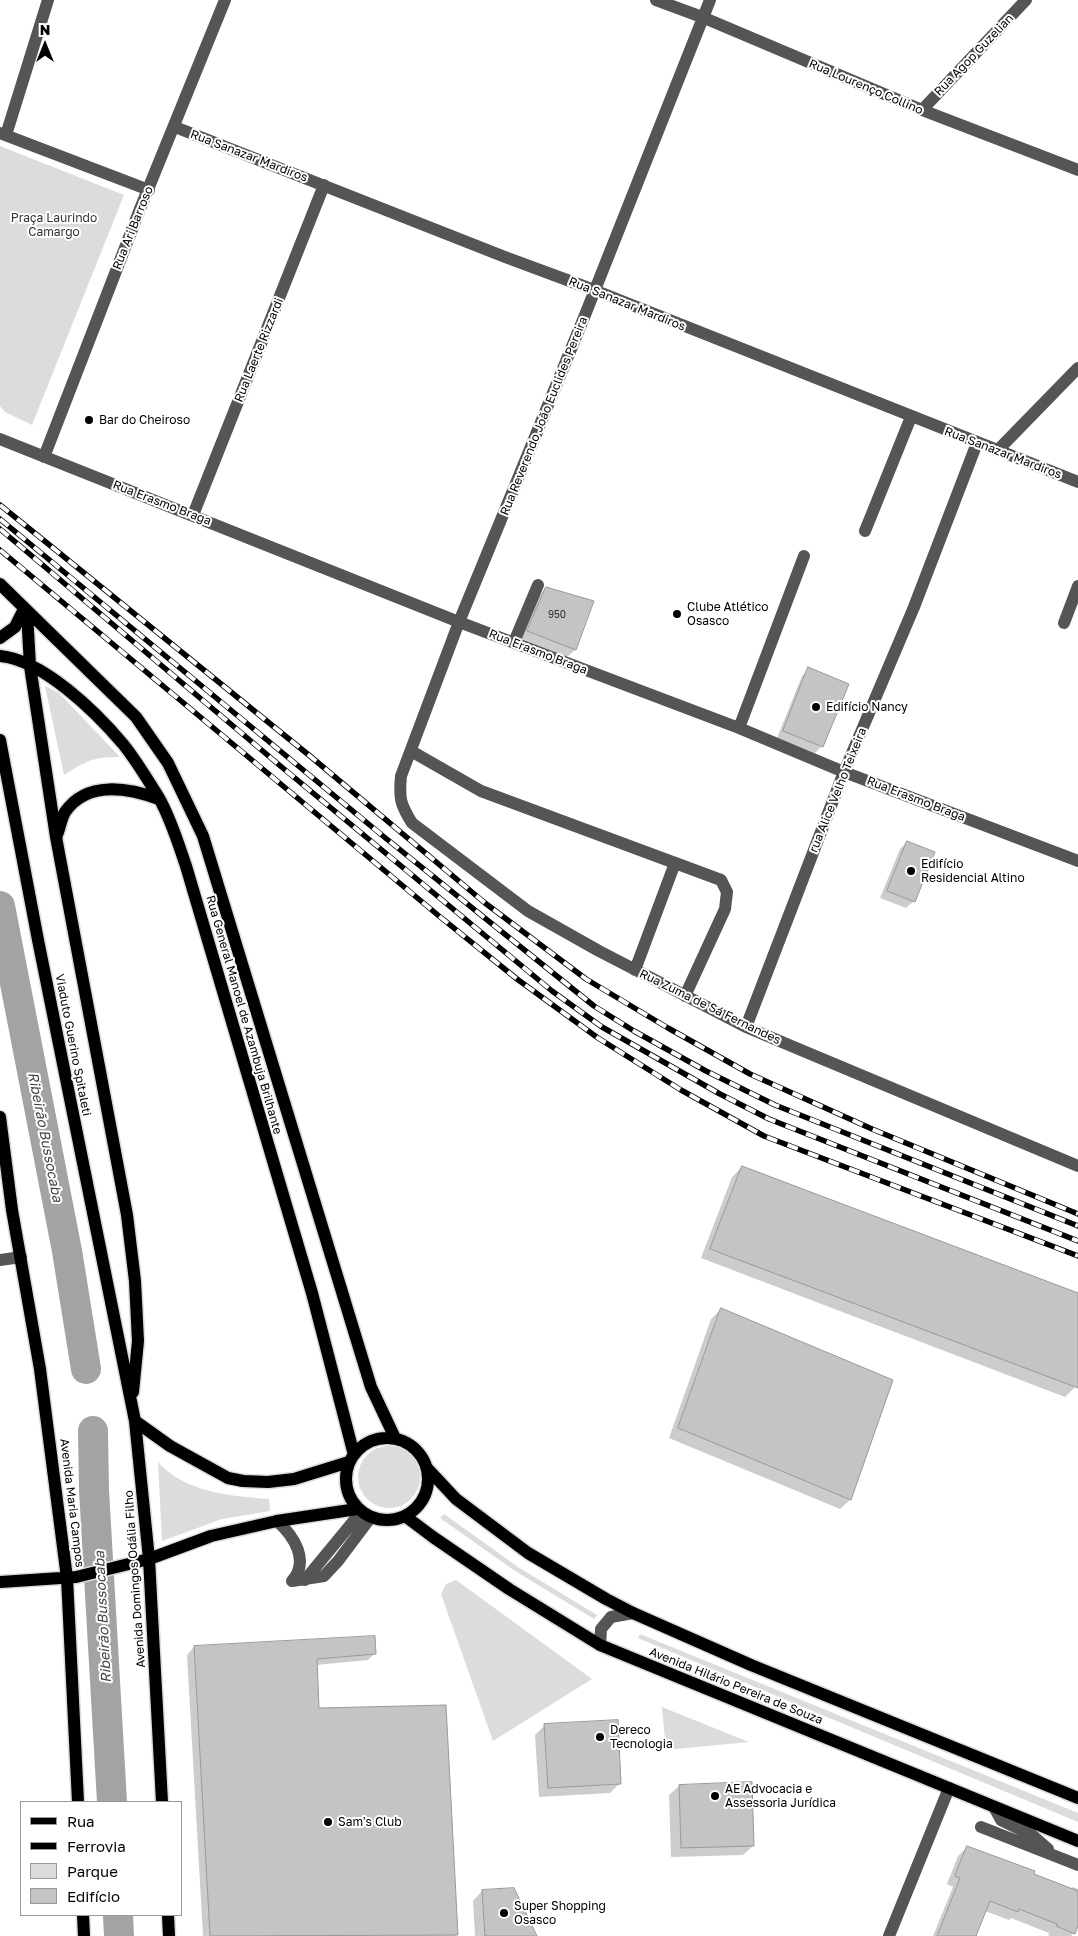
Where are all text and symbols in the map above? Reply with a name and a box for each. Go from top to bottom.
street label: Rua Agop Guzelian [931,11,1017,99]
north arrow [20,20,70,70]
text: N [40,21,50,38]
street label: Rua Lourenço Collino [807,56,925,118]
street label: Rua Sanazar Mardiros [188,127,310,185]
street label: Rua Ari Barroso [110,184,156,272]
park label: Praça Laurindo Camargo [11,211,97,239]
street label: Rua Sanazar Mardiros [567,274,687,334]
street label: Rua Laerte Rizzardi [232,296,286,404]
street label: Rua Reverendo João Euclides Pereira [497,314,591,518]
place label: Bar do Cheiroso [99,413,190,427]
marker: Bar do Cheiroso [83,414,95,426]
street label: Rua Sanazar Mardiros [942,424,1064,482]
street label: Rua Erasmo Braga [111,478,213,528]
place label: Clube Atlético Osasco [687,600,768,628]
marker: Clube Atlético Osasco [671,608,683,620]
house number: 950 [548,609,566,621]
street label: Rua Erasmo Braga [487,627,589,677]
place label: Edifício Nancy [826,700,908,714]
marker: Edifício Nancy [810,701,822,713]
street label: rua Alice Velho Teixeira [806,726,870,854]
street label: Rua Erasmo Braga [865,774,967,824]
place label: Edifício Residencial Altino [921,857,1025,885]
marker: Edifício Residencial Altino [905,865,917,877]
street label: Rua General Manoel de Azambuja Brilhante [203,894,285,1136]
street label: Rua Zuma de Sá Fernandes [637,966,783,1048]
street label: Viaduto Guerino Spitaleti [52,973,94,1117]
water label: Ribeirão Bussocaba [24,1071,66,1203]
street label: Avenida Maria Campos [57,1438,87,1568]
street label: Avenida Domingos Odália Filho [122,1490,148,1668]
water label: Ribeirão Bussocaba [91,1551,115,1683]
street label: Avenida Hilário Pereira de Souza [647,1645,825,1727]
place label: Dereco Tecnologia [610,1723,673,1751]
marker: Dereco Tecnologia [594,1731,606,1743]
place label: AE Advocacia e Assessoria Jurídica [725,1782,836,1810]
marker: AE Advocacia e Assessoria Jurídica [709,1790,721,1802]
legend [20,1801,182,1916]
text: Rua [67,1812,94,1830]
place label: Sam's Club [338,1815,402,1829]
marker: Sam's Club [322,1816,334,1828]
text: Ferrovia [67,1837,126,1855]
text: Parque [67,1862,118,1880]
text: Edifício [67,1887,120,1905]
place label: Super Shopping Osasco [514,1899,606,1927]
marker: Super Shopping Osasco [498,1907,510,1919]

